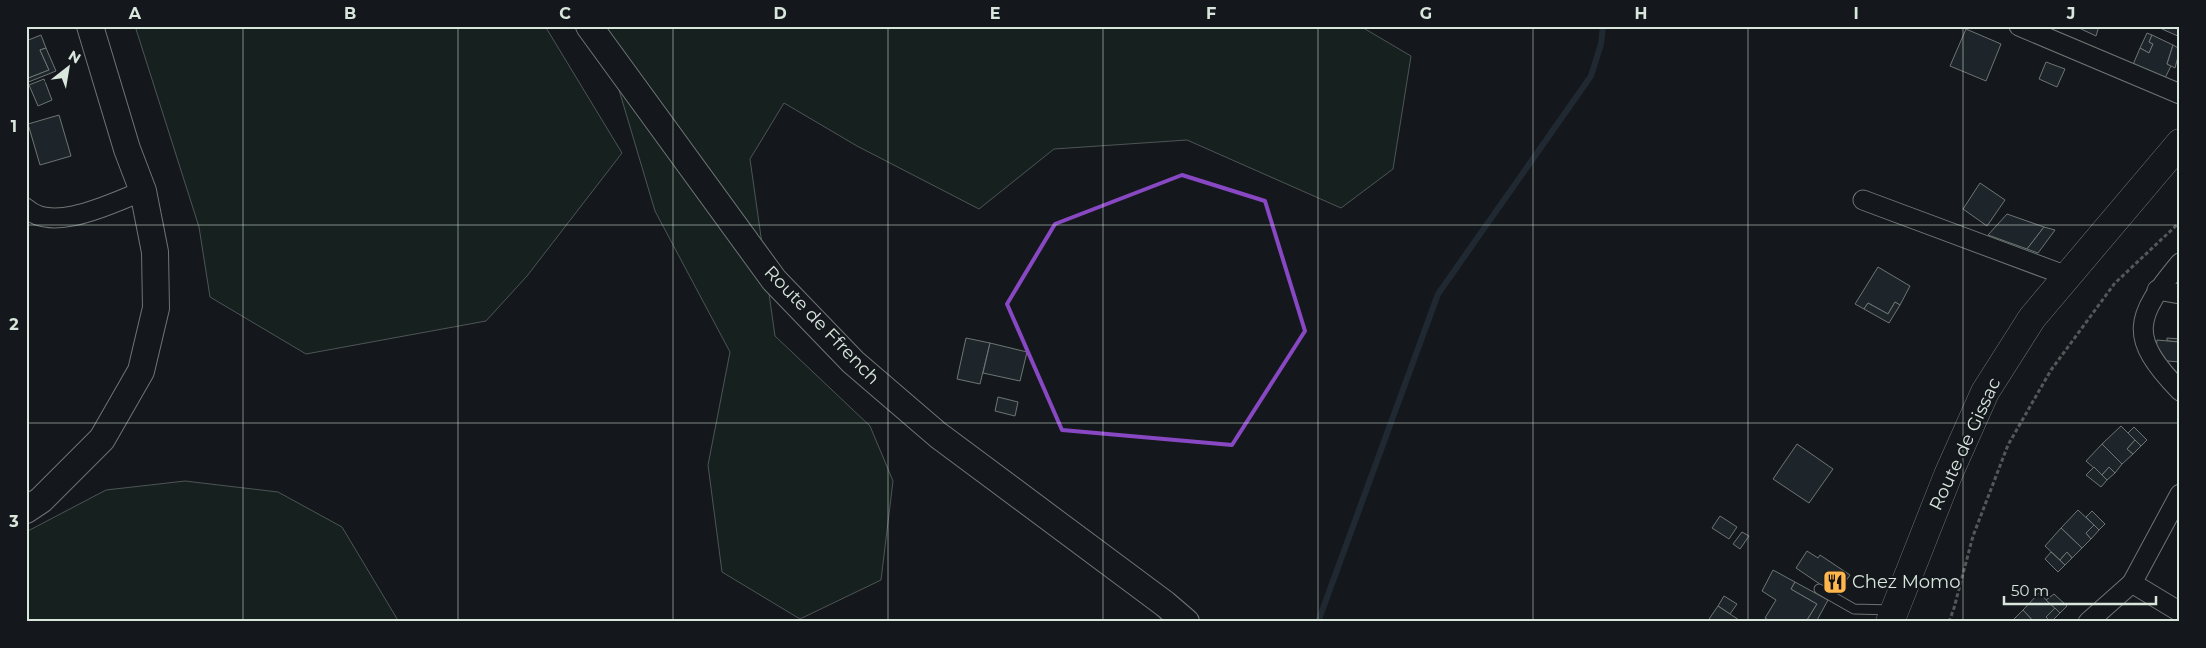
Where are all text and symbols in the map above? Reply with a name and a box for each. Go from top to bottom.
text: A [128,4,142,23]
text: B [344,4,356,23]
text: C [559,4,571,23]
text: D [773,4,787,23]
text: E [990,4,1000,23]
text: F [1206,4,1216,23]
text: G [1420,4,1432,23]
text: H [1635,4,1647,23]
text: I [1853,4,1859,23]
text: J [2066,4,2075,23]
north arrow [42,42,92,92]
text: N [65,46,84,67]
text: 1 [11,117,17,136]
street label: Route de Ffrench [760,261,884,389]
text: 2 [9,315,19,334]
street label: Route de Gissac [1925,374,2005,514]
text: 3 [8,512,19,531]
restaurant icon: Chez Momo [1822,569,1848,595]
place label: Chez Momo [1852,571,1961,593]
scale bar [2004,573,2156,605]
text: 50 m [2011,581,2049,600]

